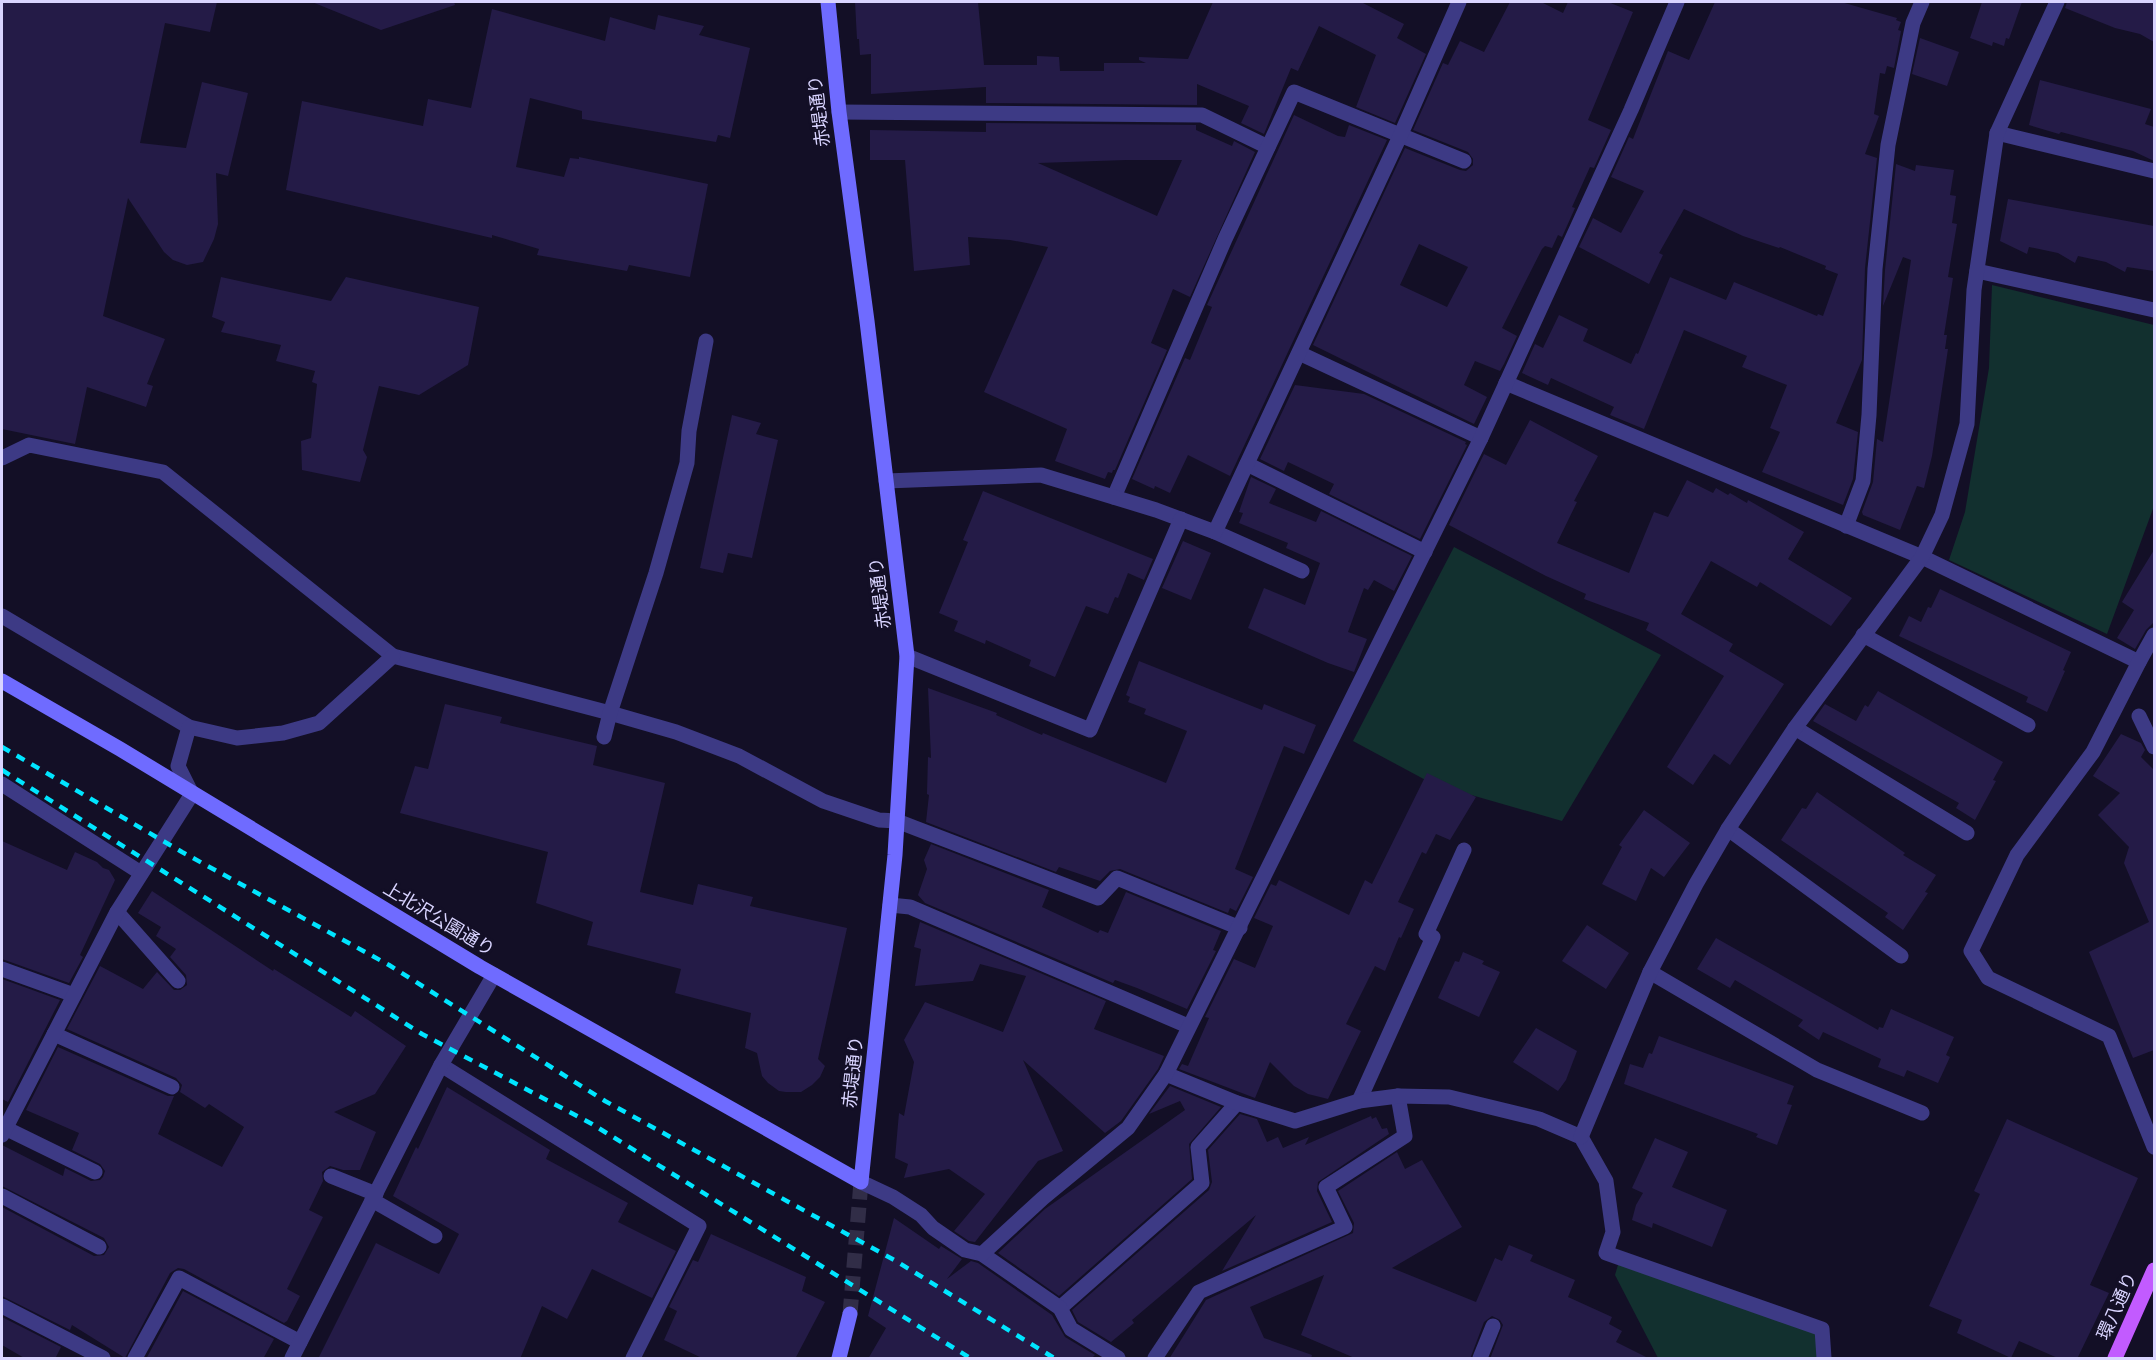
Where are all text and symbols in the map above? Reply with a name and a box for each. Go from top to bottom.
street label: 赤堤通り [804,74,834,148]
street label: 赤堤通り [865,556,895,630]
street label: 上北沢公園通り [379,877,499,961]
street label: 赤堤通り [838,1035,868,1109]
street label: 環八通り [2092,1269,2142,1343]

